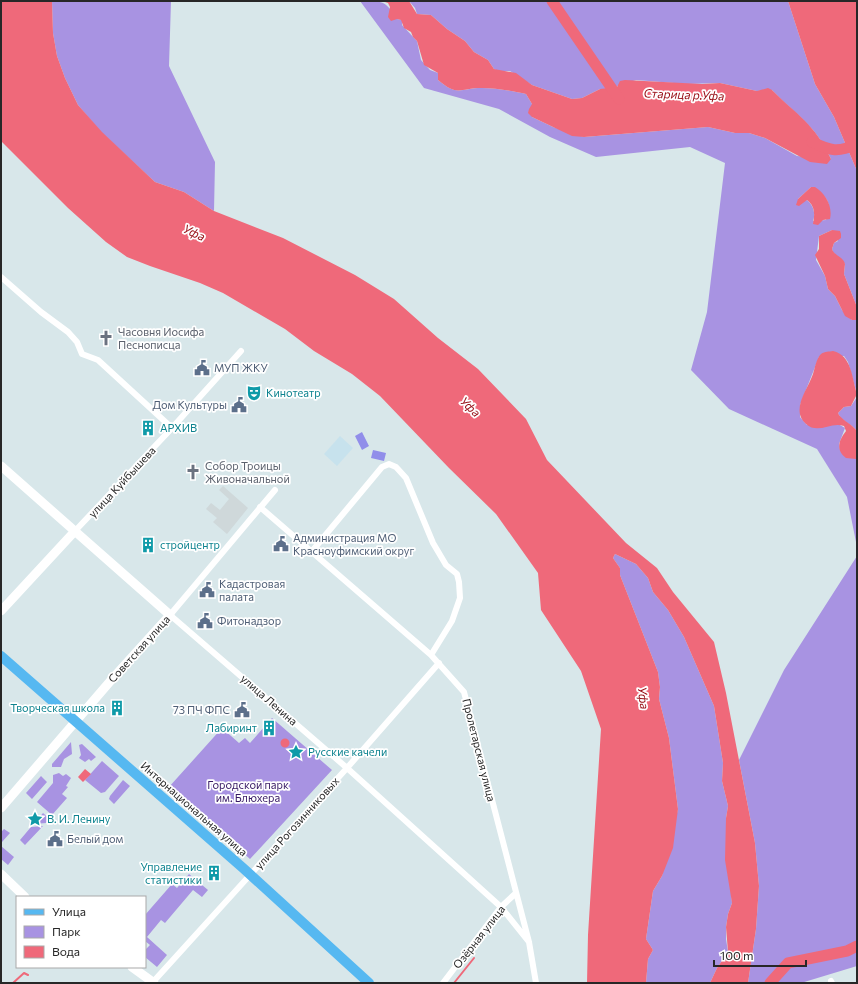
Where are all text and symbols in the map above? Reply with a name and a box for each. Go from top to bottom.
water label: Старица р.Уфа [643,86,725,102]
water label: Уфа [181,221,208,243]
place label: Часовня Иосифа Песнописца [118,325,204,351]
church icon: Часовня Иосифа Песнописца [97,329,115,347]
public building icon: МУП ЖКУ [193,359,211,377]
place label: МУП ЖКУ [214,361,268,374]
theatre icon: Кинотеатр [245,384,263,402]
place label: Кинотеатр [266,386,321,399]
water label: Уфа [458,393,484,419]
public building icon: Дом Культуры [230,396,248,414]
place label: Дом Культуры [152,398,227,411]
building icon: АРХИВ [139,419,157,437]
place label: АРХИВ [160,421,197,434]
street label: улица Куйбышева [85,443,158,520]
place label: Собор Троицы Живоначальной [205,459,290,485]
church icon: Собор Троицы Живоначальной [184,463,202,481]
place label: Администрация МО Красноуфимский округ [293,531,414,557]
public building icon: Администрация МО Красноуфимский округ [272,535,290,553]
building icon: стройцентр [139,536,157,554]
place label: стройцентр [160,538,220,551]
place label: Кадастровая палата [219,577,285,603]
public building icon: Кадастровая палата [198,581,216,599]
street label: Советская улица [105,612,172,685]
public building icon: Фитонадзор [196,612,214,630]
place label: Фитонадзор [217,614,281,627]
street label: улица Ленина [238,671,300,728]
water label: Уфа [636,686,652,710]
street label: Пролетарская улица [460,697,499,803]
building icon: Творческая школа [108,699,126,717]
place label: Творческая школа [10,701,105,714]
public building icon: 73 ПЧ ФПС [233,701,251,719]
place label: 73 ПЧ ФПС [173,703,230,716]
building icon: Лабиринт [260,719,278,737]
place label: Лабиринт [206,721,257,734]
place icon: Русские качели [287,743,305,761]
place label: Русские качели [308,745,387,758]
street label: Интернациональная улица [138,759,250,858]
street label: улица Рогозинниковых [252,774,341,871]
park label: Городской парк им. Блюхера [207,778,289,804]
place icon: В. И. Ленину [26,810,44,828]
place label: В. И. Ленину [47,812,111,825]
public building icon: Белый дом [46,830,64,848]
place label: Белый дом [67,832,123,845]
place label: Управление статистики [140,860,202,886]
building icon: Управление статистики [205,864,223,882]
legend [16,896,146,968]
street label: Озёрная улица [450,903,507,971]
text: Улица [52,904,86,918]
text: Парк [52,924,81,938]
scale bar [714,942,806,968]
text: Вода [52,944,80,958]
text: 100 m [720,948,754,962]

